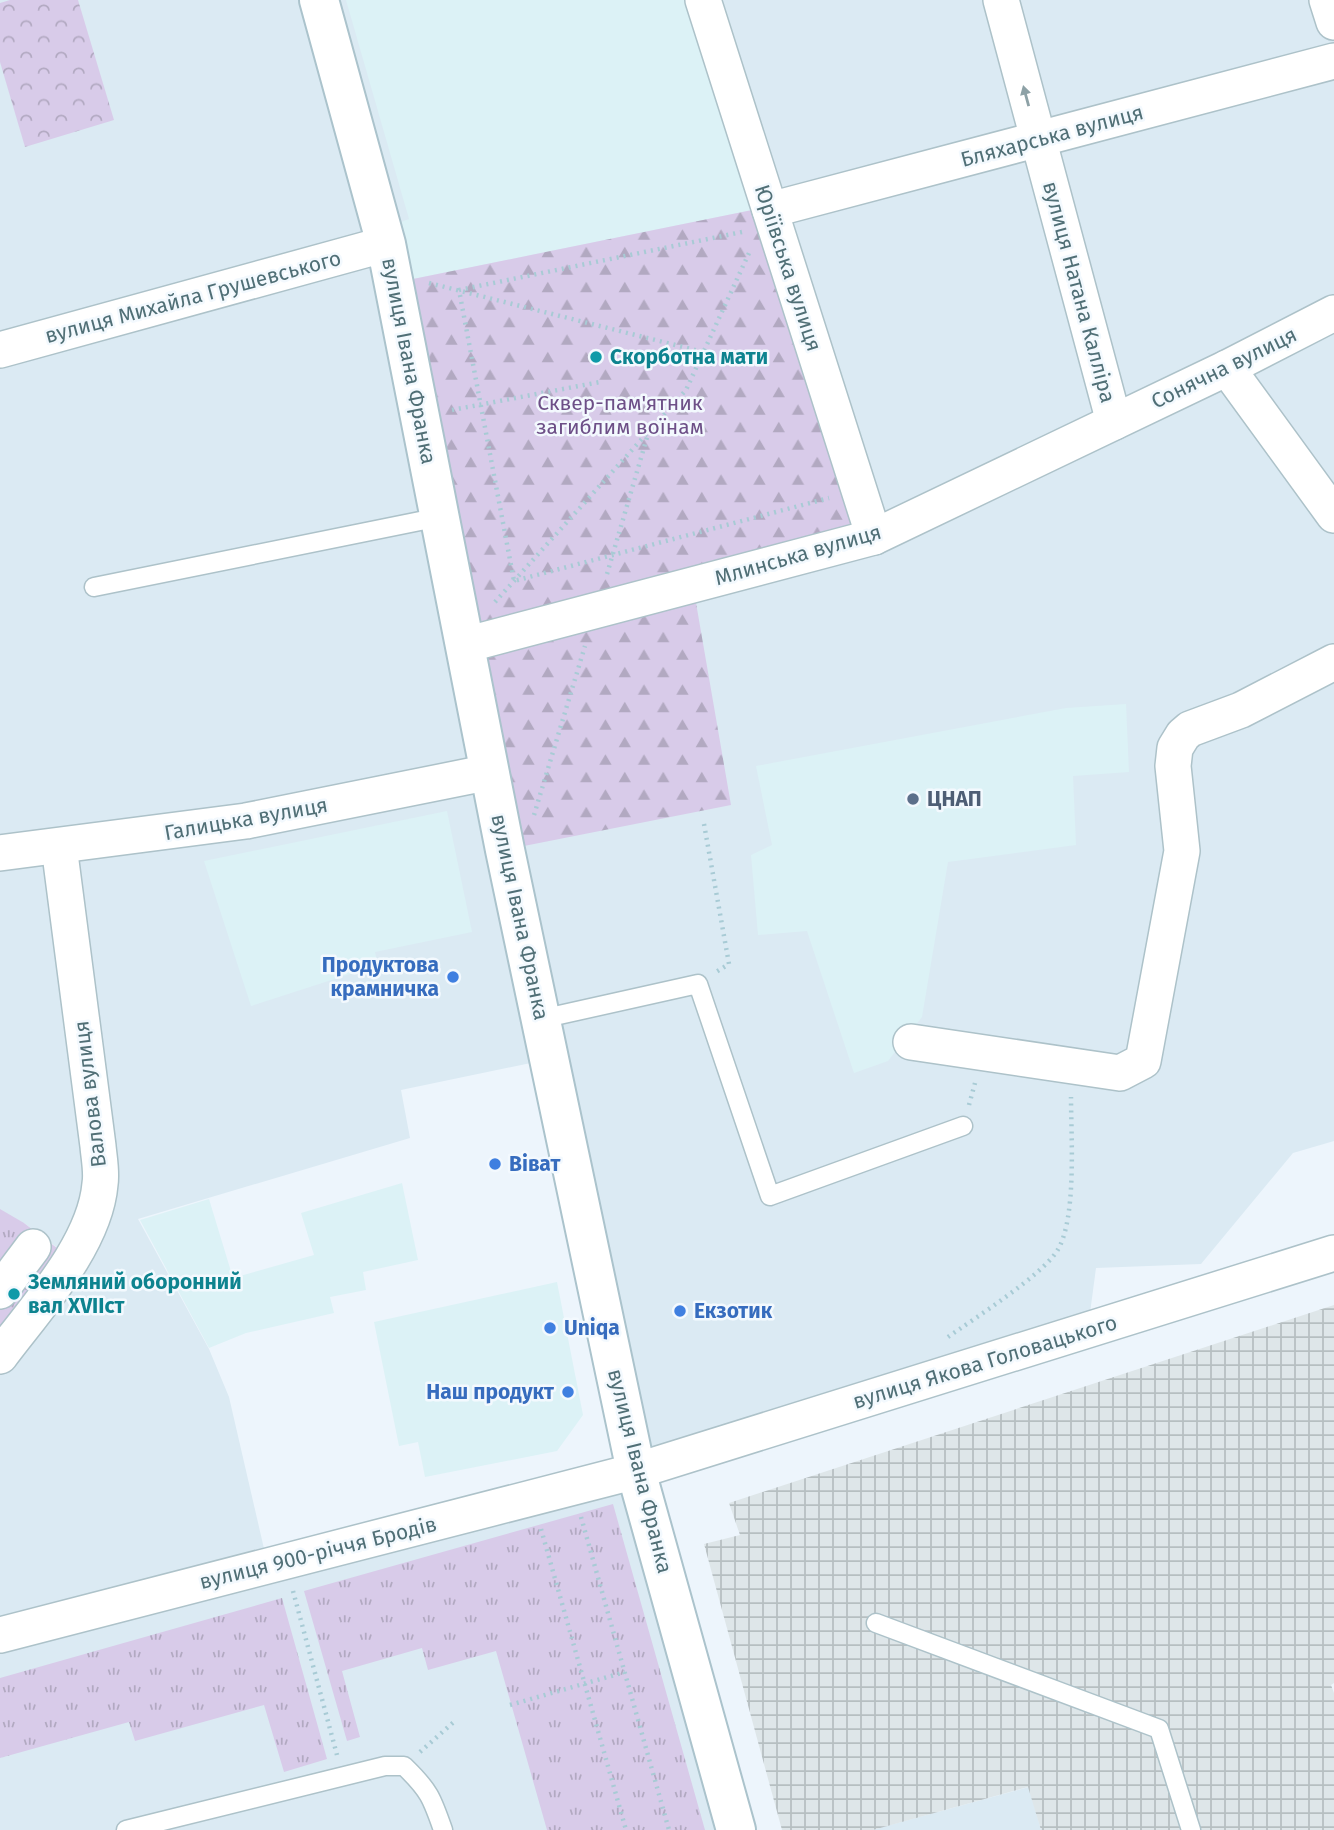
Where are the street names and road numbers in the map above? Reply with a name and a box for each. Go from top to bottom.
street label: Бляхарська вулиця [958,99,1146,173]
street label: вулиця Натана Калліра [1037,179,1121,405]
street label: Юріївська вулиця [749,181,827,355]
street label: вулиця Михайла Грушевського [42,245,344,349]
street label: вулиця Івана Франка [376,256,442,466]
street label: Сонячна вулиця [1147,321,1301,415]
street label: Млинська вулиця [712,519,884,591]
street label: Галицька вулиця [162,792,330,846]
street label: вулиця Івана Франка [485,812,555,1022]
street label: Валова вулиця [68,1019,112,1169]
street label: вулиця Якова Головацького [850,1309,1120,1415]
street label: вулиця Івана Франка [602,1366,678,1576]
street label: вулиця 900-річчя Бродів [197,1511,439,1595]

